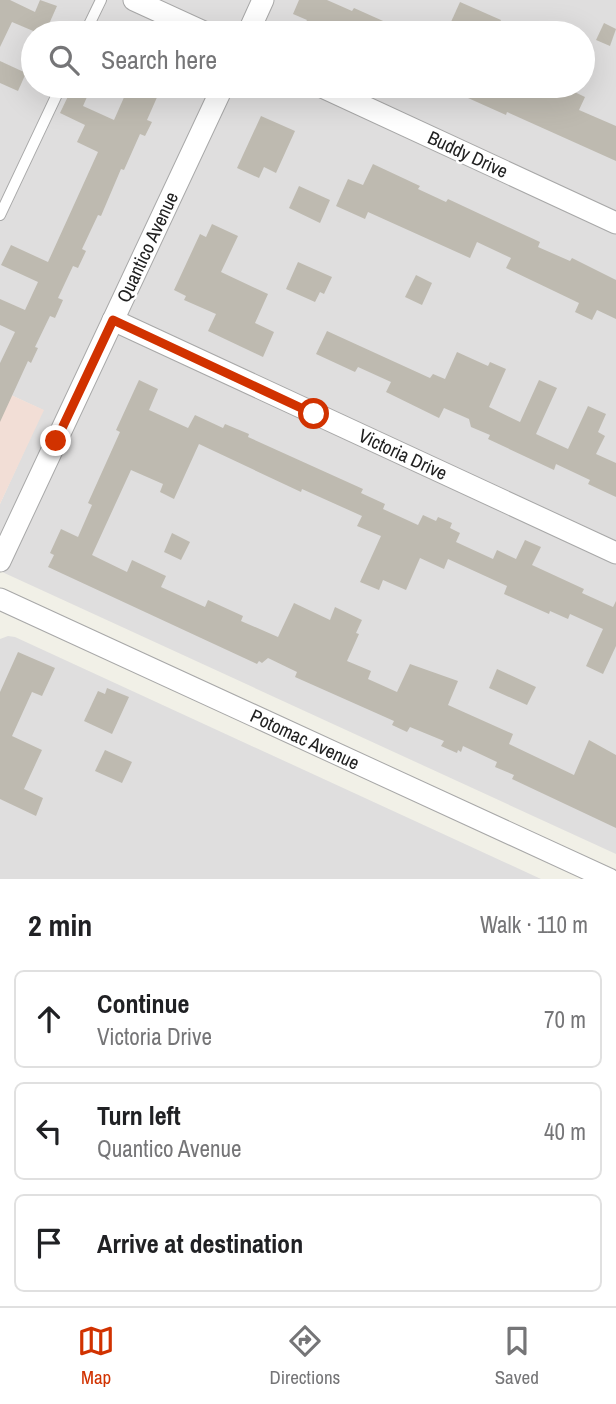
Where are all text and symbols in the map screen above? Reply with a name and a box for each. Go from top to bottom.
search box [21,21,595,98]
icon: search [45,41,83,79]
text: Search here [101,42,217,77]
street label: Buddy Drive [424,124,512,184]
street label: Quantico Avenue [110,187,184,307]
route start [298,398,329,429]
street label: Victoria Drive [354,422,452,486]
route end [40,425,71,456]
street label: Potomac Avenue [246,702,364,776]
text: 2 min [28,905,92,945]
text: Walk · 110 m [480,909,588,940]
text: Continue [97,986,189,1021]
icon: ahead [30,1000,68,1038]
text: 70 m [544,1004,586,1035]
text: Victoria Drive [97,1021,212,1052]
text: Turn left [97,1098,181,1133]
icon: left [30,1112,68,1150]
text: 40 m [544,1116,586,1147]
text: Quantico Avenue [97,1133,241,1164]
icon: arrive [30,1224,68,1262]
text: Arrive at destination [97,1226,303,1261]
tab: Map [77,1322,115,1390]
tab: Directions [269,1322,340,1390]
tab: Saved [495,1322,539,1390]

